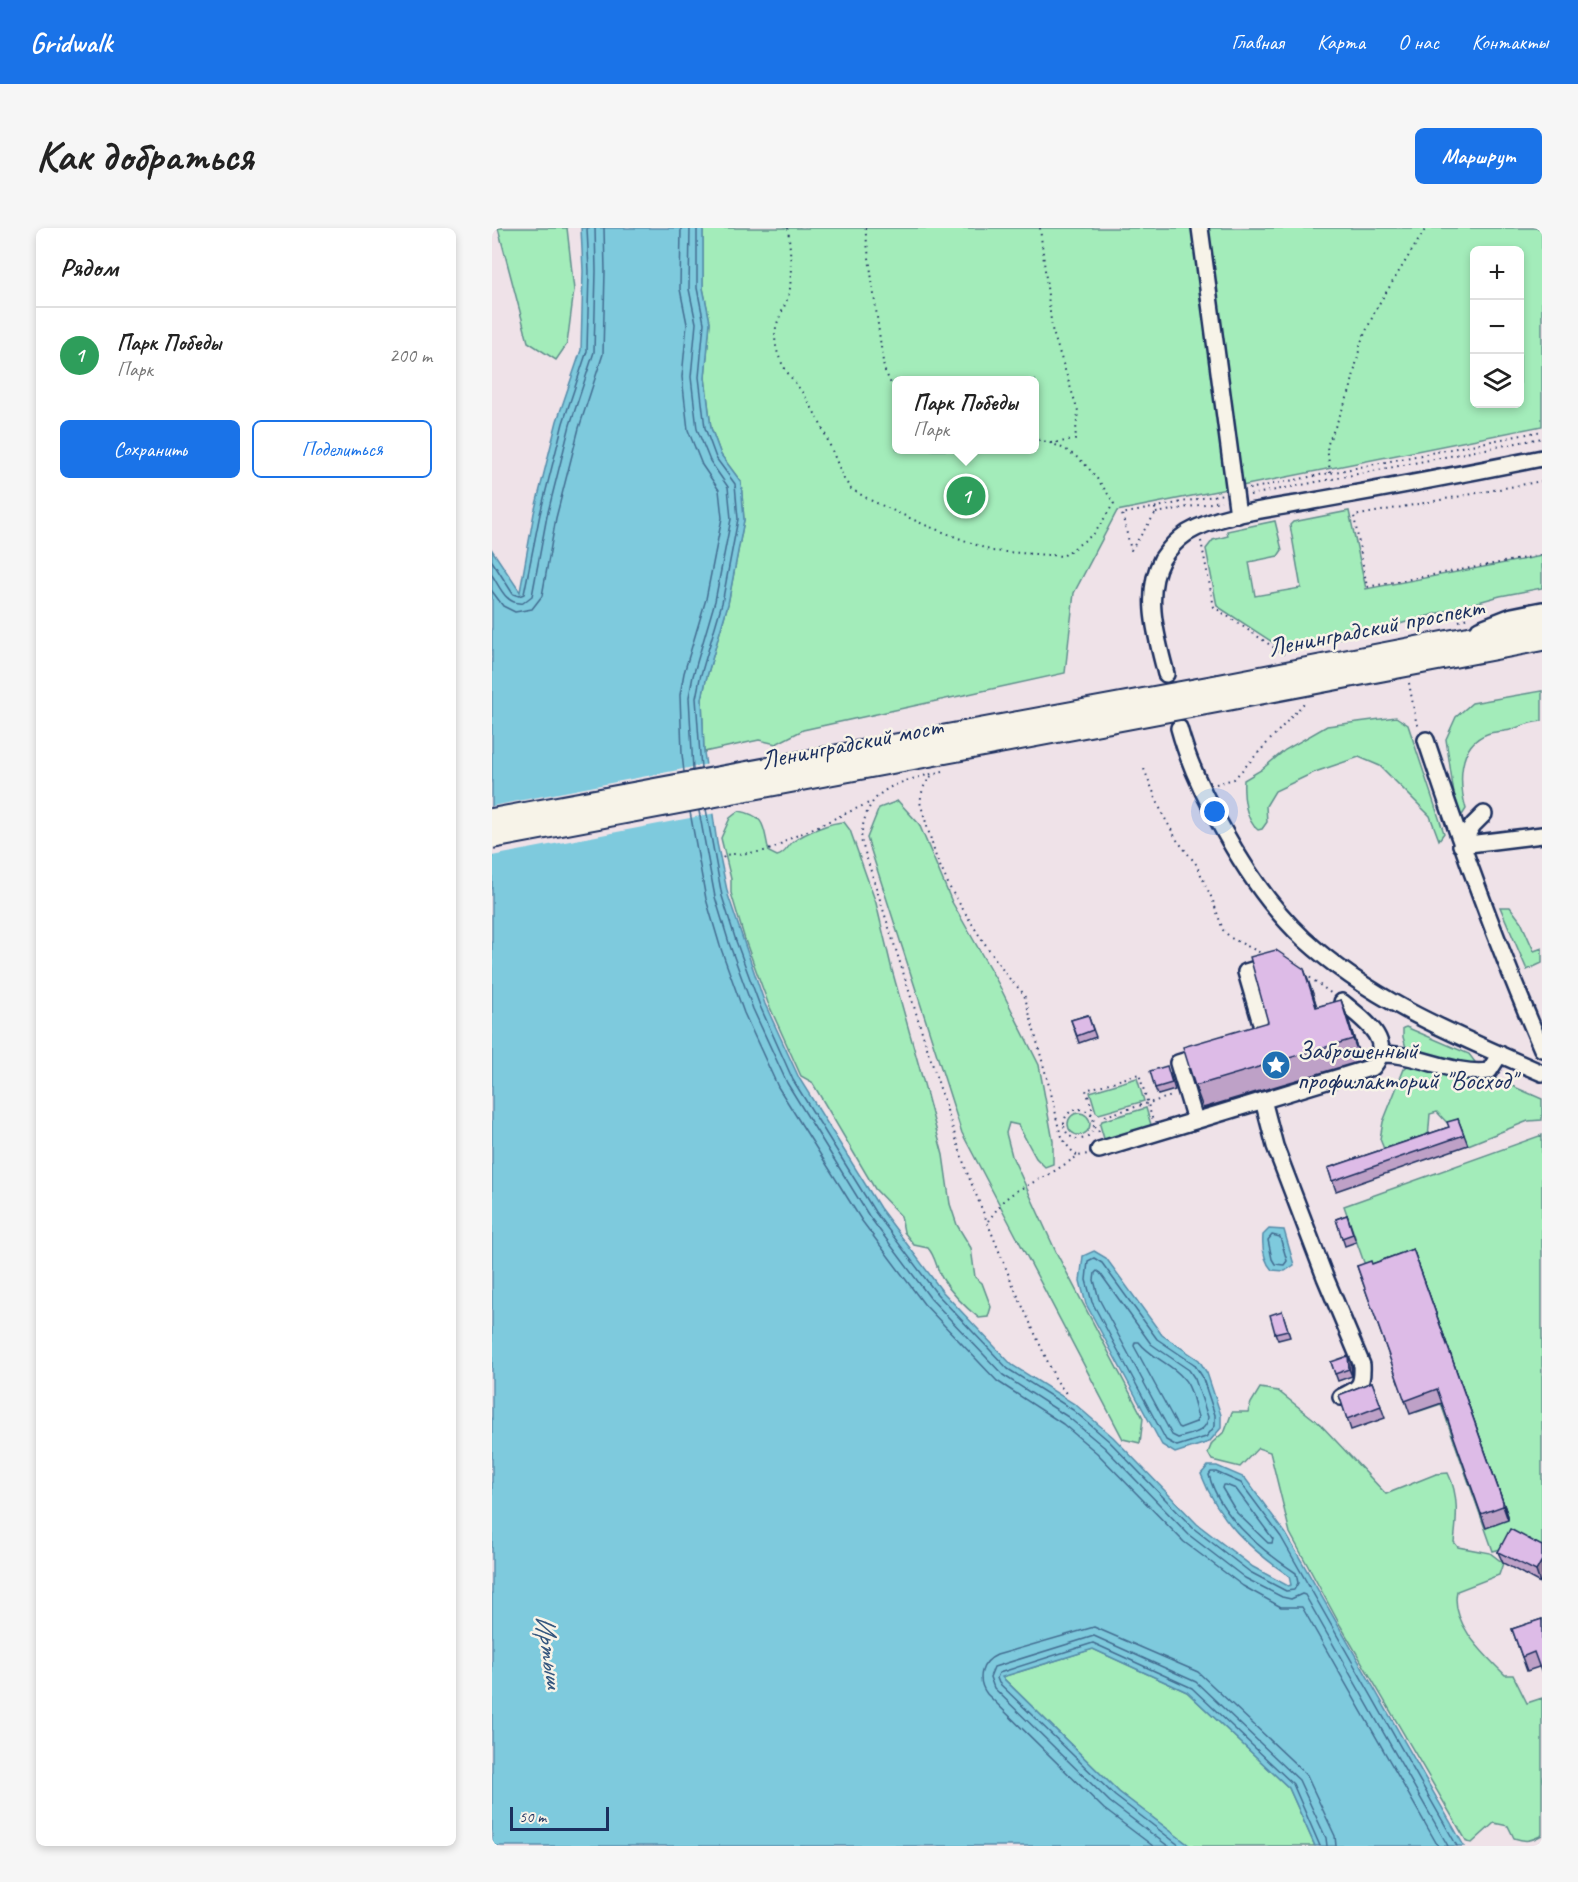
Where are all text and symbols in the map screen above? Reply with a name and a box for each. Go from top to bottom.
text: Gridwalk [30,25,112,60]
text: Главная [1231,29,1284,55]
text: Карта [1317,29,1365,55]
text: О нас [1398,29,1439,55]
text: Контакты [1472,29,1548,55]
button: Маршрут [1415,128,1542,184]
text: Как добраться [36,130,253,183]
map controls [1470,246,1524,408]
button: + [1470,246,1524,300]
text: Рядом [60,251,118,284]
button: − [1470,300,1524,354]
text: Парк Победы [117,329,221,357]
text: 1 [75,343,84,368]
text: 200 m [389,343,432,368]
button: layers [1470,354,1524,408]
text: Парк [117,357,153,382]
popup [892,376,1039,454]
text: Парк Победы [913,389,1018,417]
text: Парк [913,417,949,442]
button: Сохранить [60,420,240,478]
button: Поделиться [252,420,432,478]
pin: 1 [946,474,986,518]
street label: Ленинградский проспект [1265,590,1488,664]
street label: Ленинградский мост [758,709,947,777]
your location [1200,797,1229,826]
place label: Заброшенный профилакторий "Восход" [1297,1034,1521,1097]
place icon: Заброшенный профилакторий "Восход" [1260,1049,1292,1081]
water label: Иртыш [527,1612,573,1692]
scale bar [510,1804,609,1832]
text: 50 m [519,1807,546,1827]

